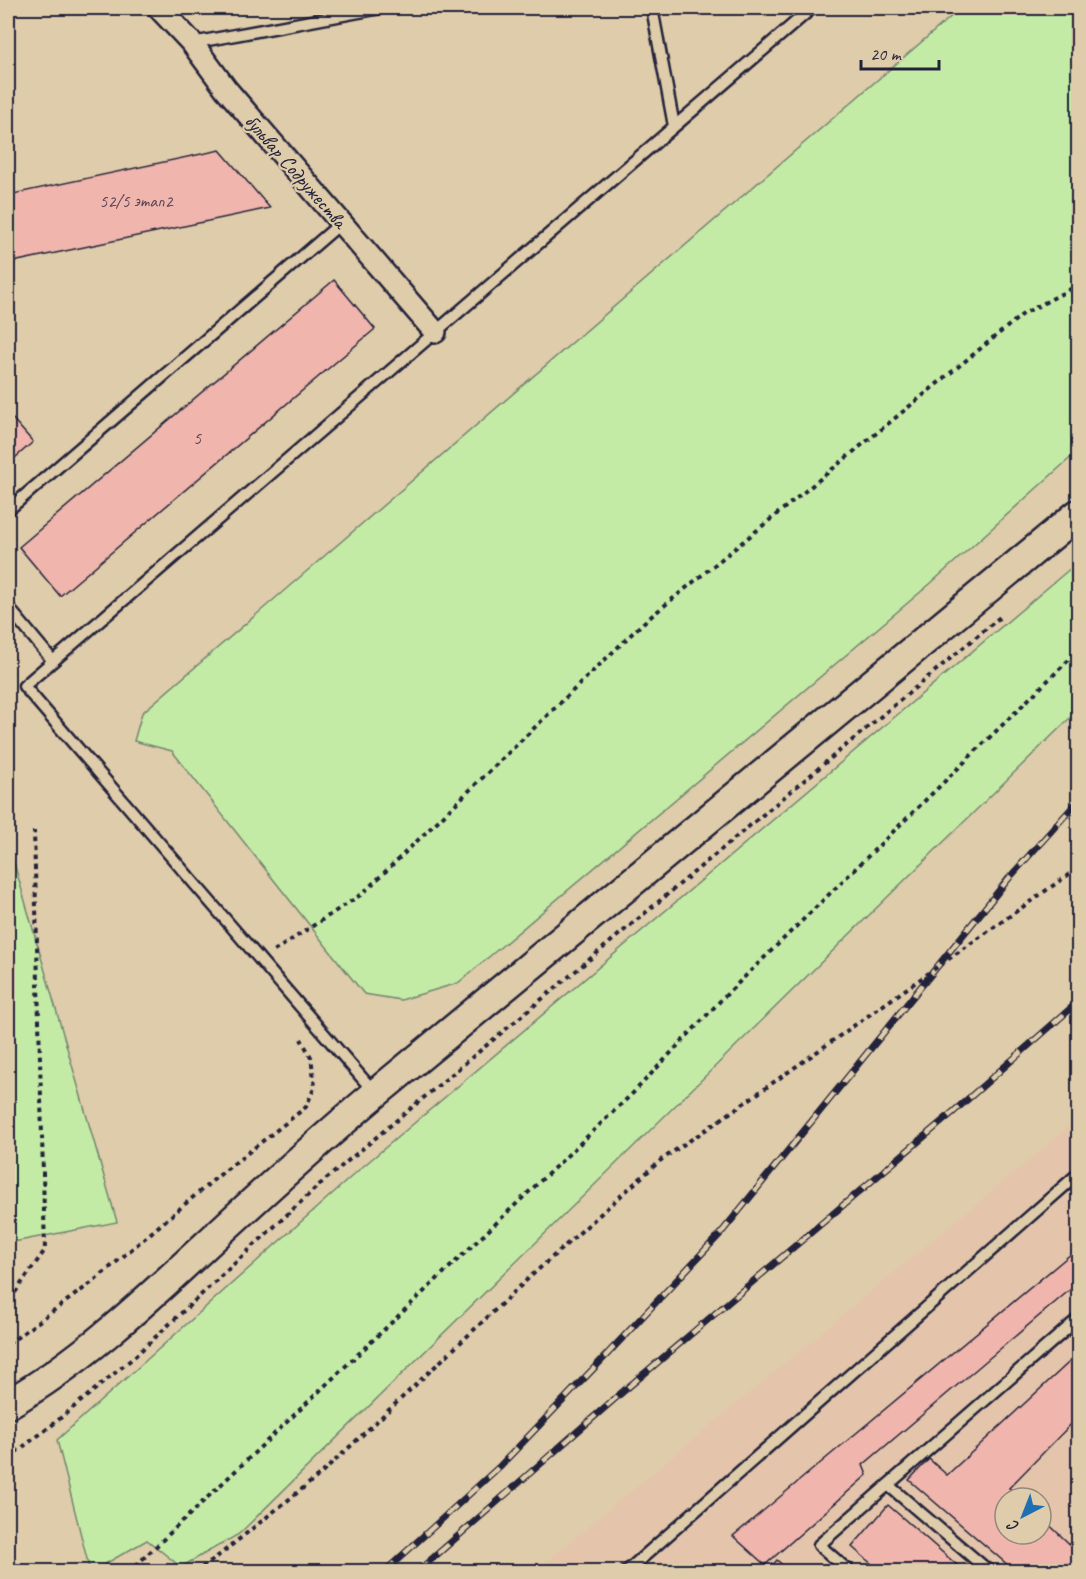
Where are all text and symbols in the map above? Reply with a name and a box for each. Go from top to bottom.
scale bar [861,33,939,71]
text: 20 m [870,43,903,65]
street label: бульвар Содружества [239,108,354,235]
house number: 52/5 этап2 [99,190,175,212]
house number: 5 [193,427,202,449]
north arrow [993,1486,1053,1546]
text: С [1002,1515,1023,1536]

